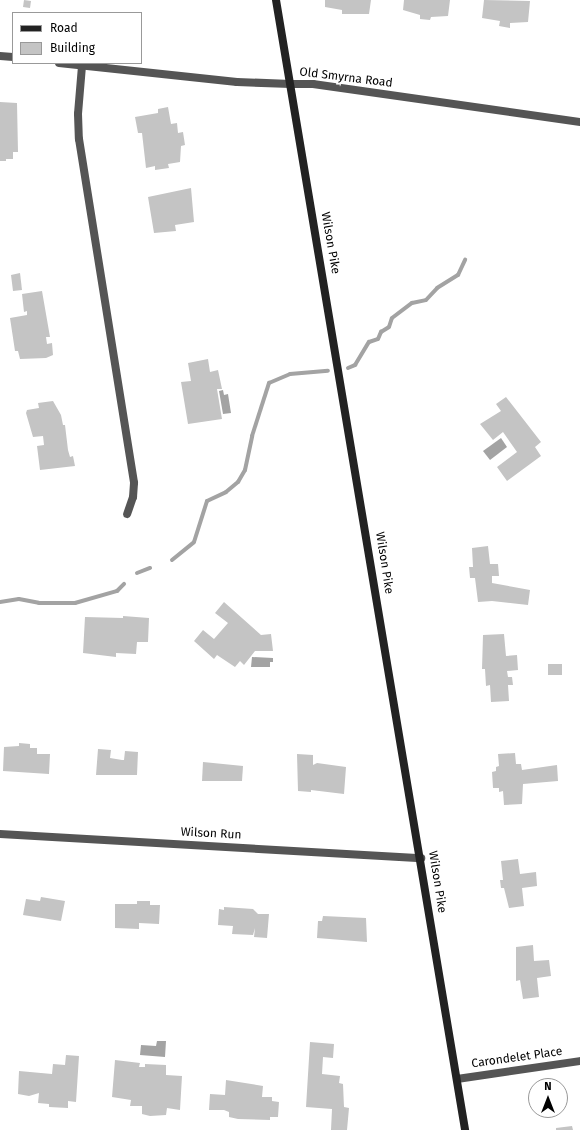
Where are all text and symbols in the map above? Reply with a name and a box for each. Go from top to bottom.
legend [12,12,142,64]
text: Road [50,21,78,35]
text: Building [50,41,95,55]
street label: Old Smyrna Road [299,65,393,91]
street label: Wilson Pike [317,211,343,275]
street label: Wilson Pike [372,531,396,595]
street label: Wilson Run [180,825,242,843]
street label: Wilson Pike [425,850,449,914]
street label: Carondelet Place [471,1045,563,1071]
north arrow [528,1078,568,1118]
text: N [544,1080,552,1093]

